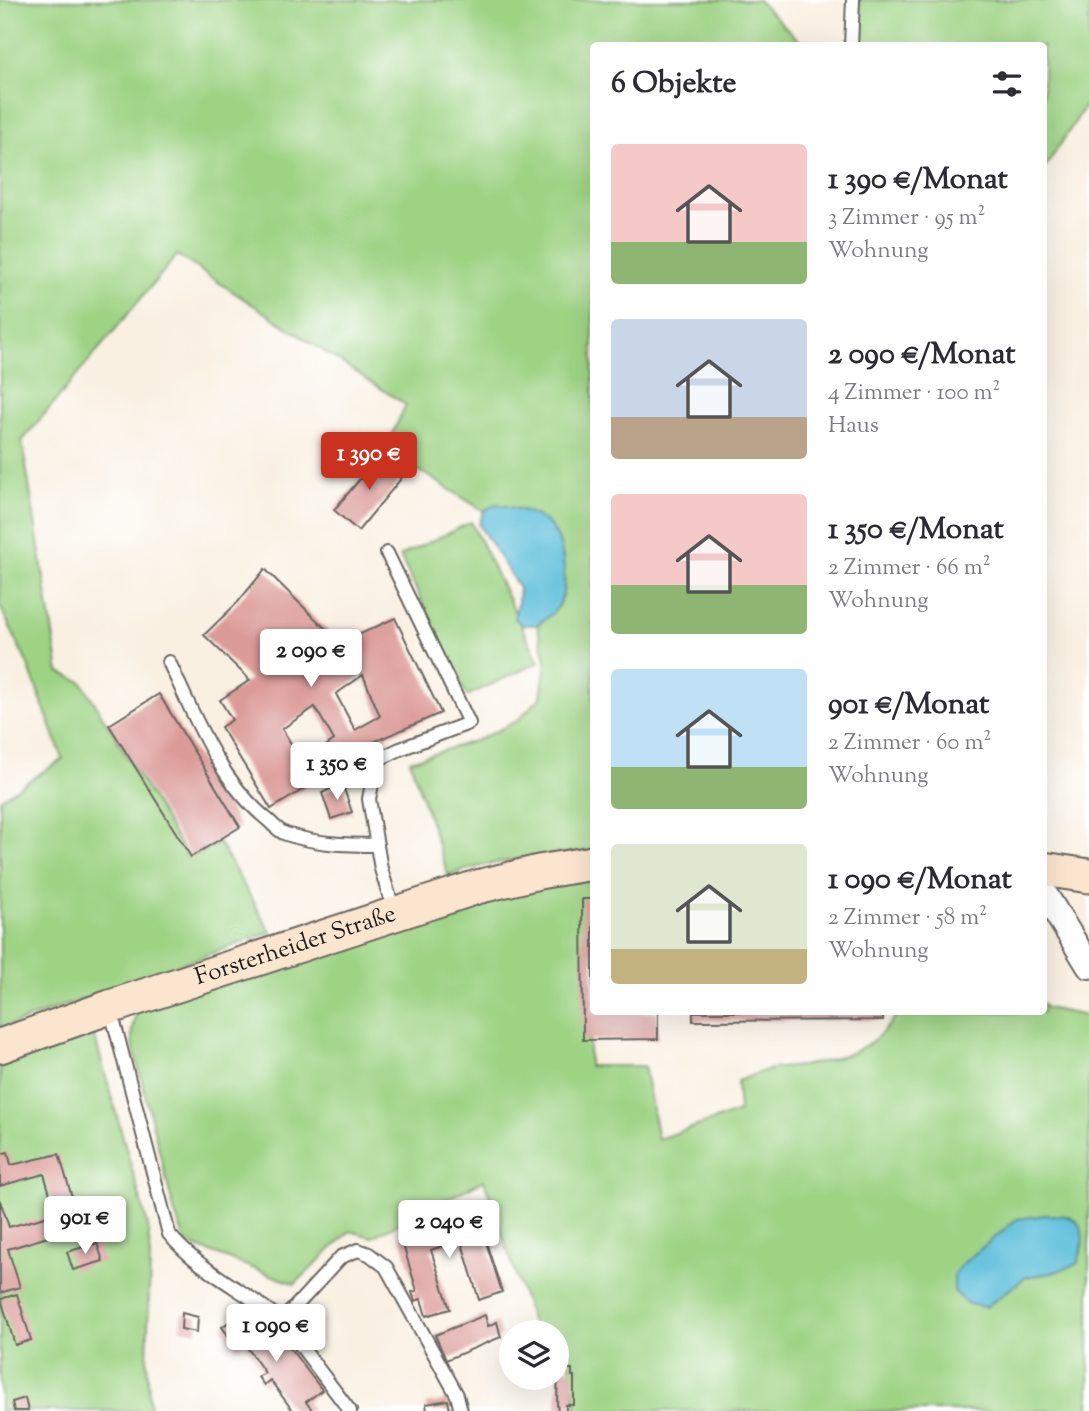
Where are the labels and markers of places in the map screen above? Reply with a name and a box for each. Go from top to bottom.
pin: 1 390 € [304,433,434,492]
pin: 2 090 € [246,630,376,689]
pin: 1 350 € [272,742,402,802]
pin: 901 € [36,1196,134,1256]
pin: 2 040 € [384,1200,514,1260]
pin: 1 090 € [211,1304,341,1364]

